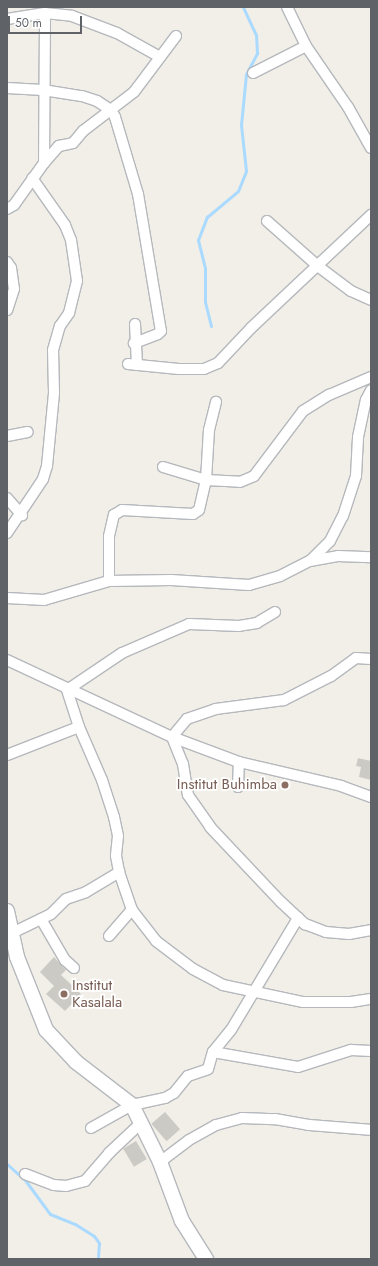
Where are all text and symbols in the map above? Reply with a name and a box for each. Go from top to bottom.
scale bar [10,8,84,34]
text: 50 m [15,14,42,32]
place label: Institut Buhimba [177,776,277,794]
marker: Institut Buhimba [280,780,290,790]
place label: Institut Kasalala [72,976,122,1011]
marker: Institut Kasalala [59,989,69,999]

